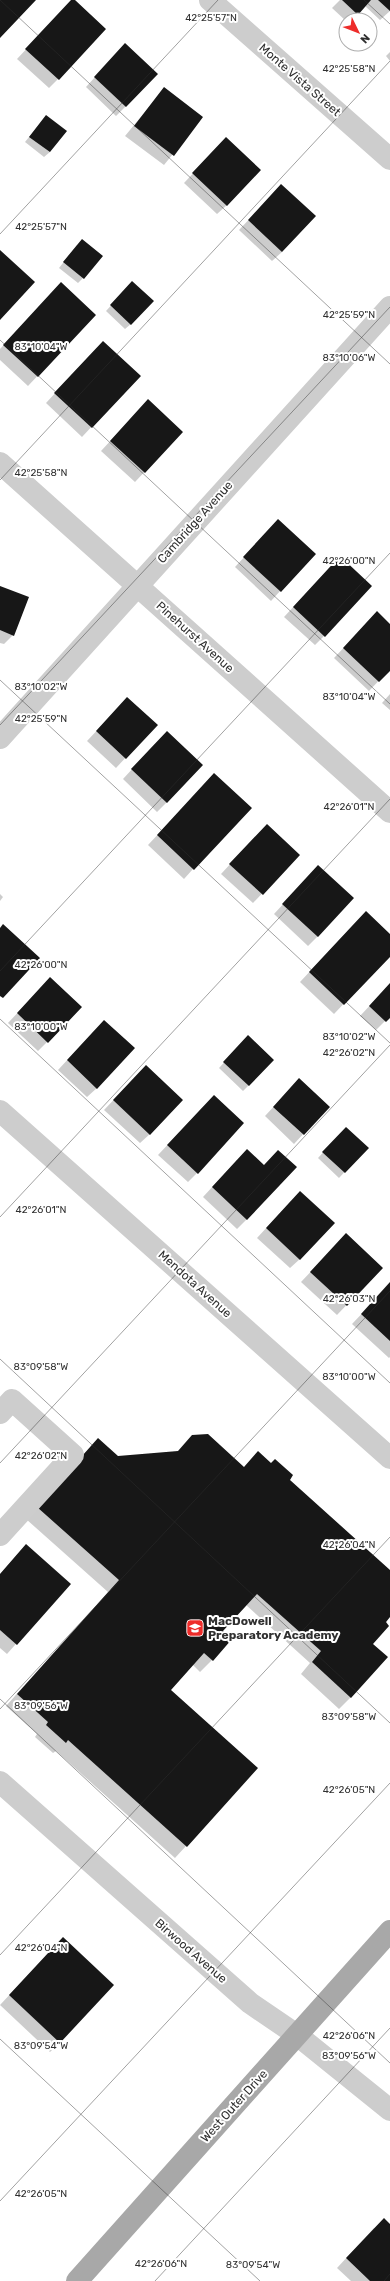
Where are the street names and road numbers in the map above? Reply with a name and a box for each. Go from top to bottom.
street label: Monte Vista Street [256,41,344,119]
street label: Cambridge Avenue [154,478,236,566]
street label: Pinehurst Avenue [153,599,237,676]
street label: Mendota Avenue [156,1248,235,1321]
street label: Birwood Avenue [152,1916,230,1986]
street label: West Outer Drive [198,2067,270,2145]

